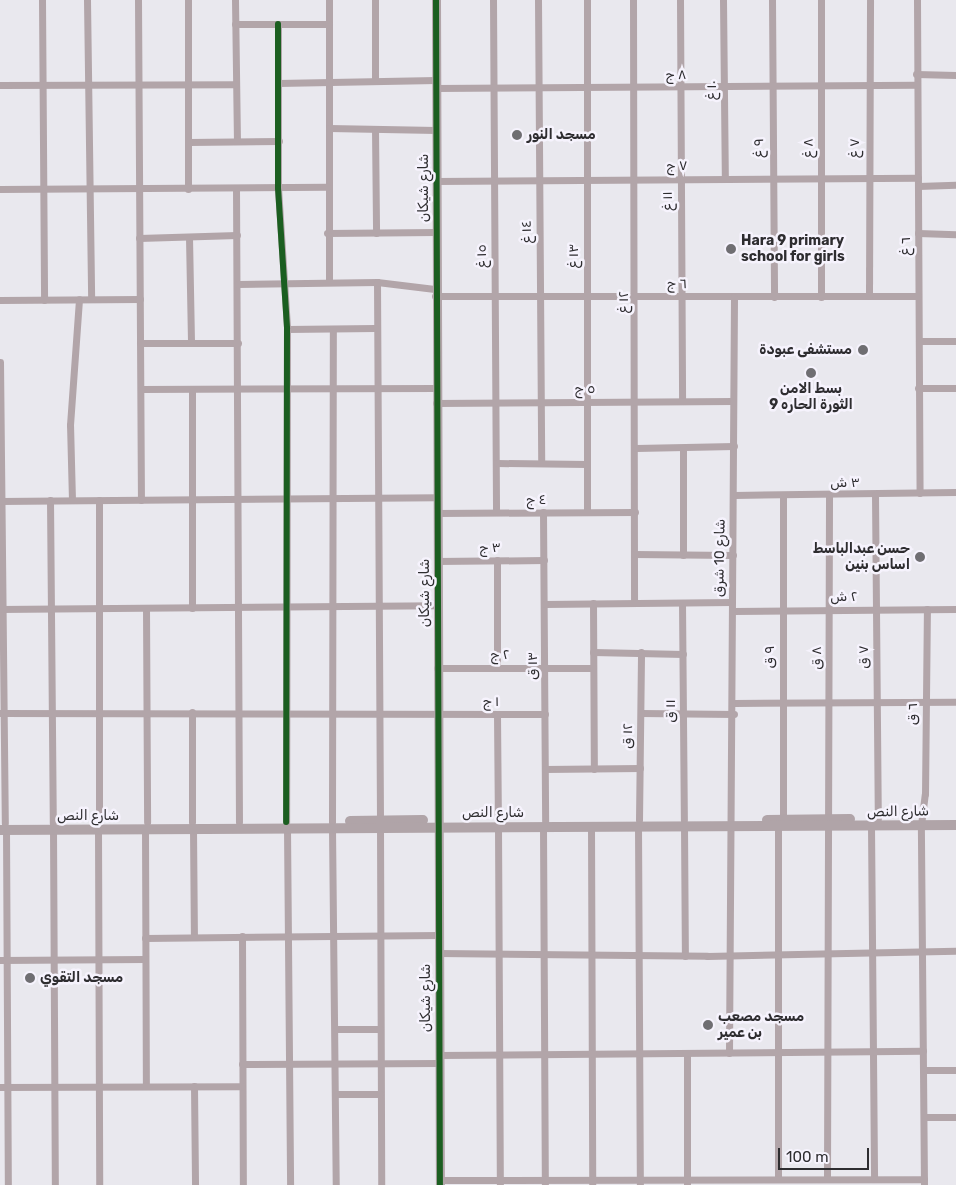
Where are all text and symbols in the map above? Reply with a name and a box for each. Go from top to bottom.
street label: ٨ ج [665,66,687,84]
street label: ١٠ غ [704,80,720,100]
place label: مسجد النور [527,127,596,143]
marker: مسجد النور [511,129,523,141]
street label: ٩ غ [750,138,768,158]
street label: ٨ غ [801,138,817,158]
street label: ٧ غ [847,138,863,158]
street label: شارع شيكان [416,154,432,222]
street label: ٧ ج [666,158,688,174]
street label: ١١ غ [659,191,677,211]
street label: ١٤ غ [518,220,536,244]
place label: Hara 9 primary school for girls [741,233,845,266]
street label: ٦ غ [898,237,914,255]
marker: Hara 9 primary school for girls [725,243,737,255]
street label: ١٥ غ [473,244,491,268]
street label: ١٣ غ [566,244,582,268]
street label: ٦ ج [667,275,687,293]
street label: ١٢ غ [616,291,632,313]
place label: مستشفى عبودة [759,342,852,358]
marker: مستشفى عبودة [856,343,870,357]
marker: بسط الامن الثورة الحاره 9 [805,367,817,379]
street label: ٥ ج [574,381,596,397]
place label: بسط الامن الثورة الحاره 9 [769,381,853,414]
street label: ٣ ش [830,475,860,491]
street label: ٤ ج [526,492,546,508]
street label: شارع 10 شرق [711,519,729,597]
street label: ٣ ج [479,539,501,557]
place label: حسن عبدالباسط اساس بنين [813,541,910,574]
marker: حسن عبدالباسط اساس بنين [914,551,926,563]
street label: شارع شيكان [417,559,433,627]
street label: ٢ ش [830,589,858,605]
street label: ٧ ق [855,645,873,669]
street label: ٩ ق [762,646,778,668]
street label: ٨ ق [808,646,826,670]
street label: ٢ ج [490,647,510,663]
street label: ١٣ ق [525,652,541,680]
street label: ١ ج [482,693,500,711]
street label: ١١ ق [663,699,679,723]
street label: ٦ ق [905,703,921,725]
street label: ١٢ ق [619,723,637,749]
street label: شارع النص [867,803,929,821]
street label: شارع النص [462,805,524,821]
street label: شارع النص [57,808,119,824]
street label: شارع شيكان [418,964,434,1032]
place label: مسجد التقوي [40,970,123,986]
marker: مسجد التقوي [24,972,36,984]
place label: مسجد مصعب بن عمير [718,1009,804,1042]
marker: مسجد مصعب بن عمير [702,1019,714,1031]
scale bar [781,1138,872,1170]
text: 100 m [786,1148,828,1166]

